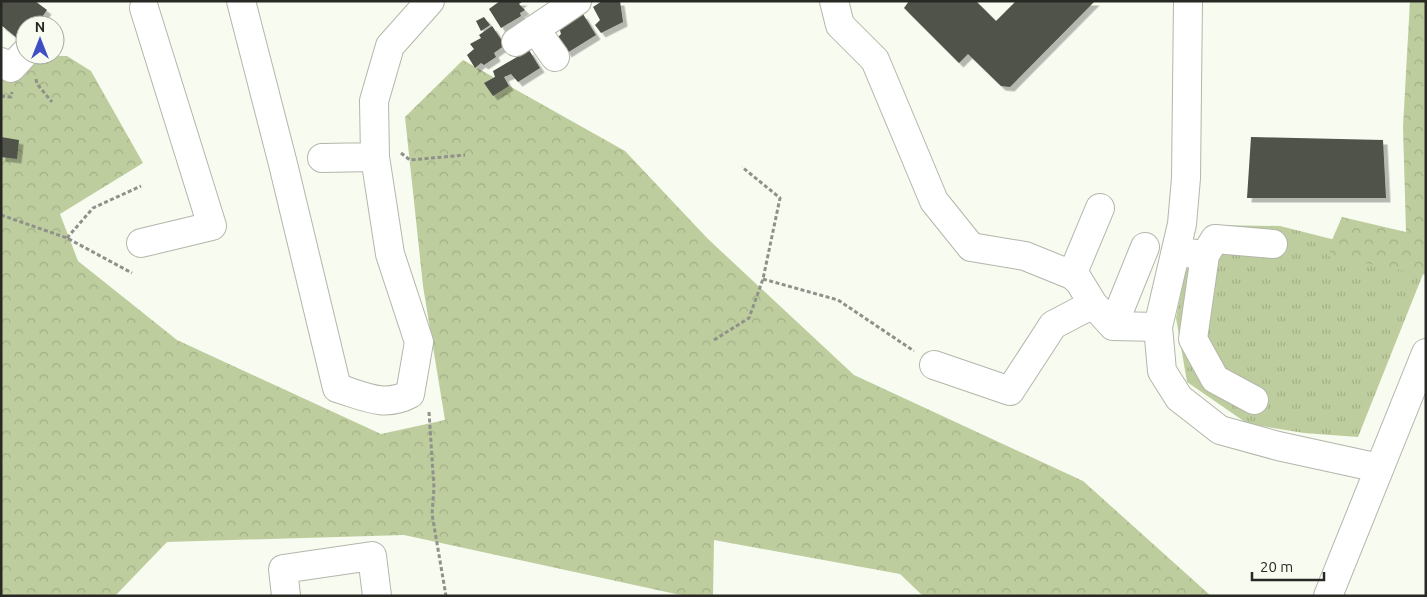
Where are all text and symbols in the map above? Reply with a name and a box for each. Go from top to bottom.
north arrow [15,15,65,65]
text: N [35,19,45,35]
scale bar [1252,550,1324,582]
text: 20 m [1260,558,1293,575]

